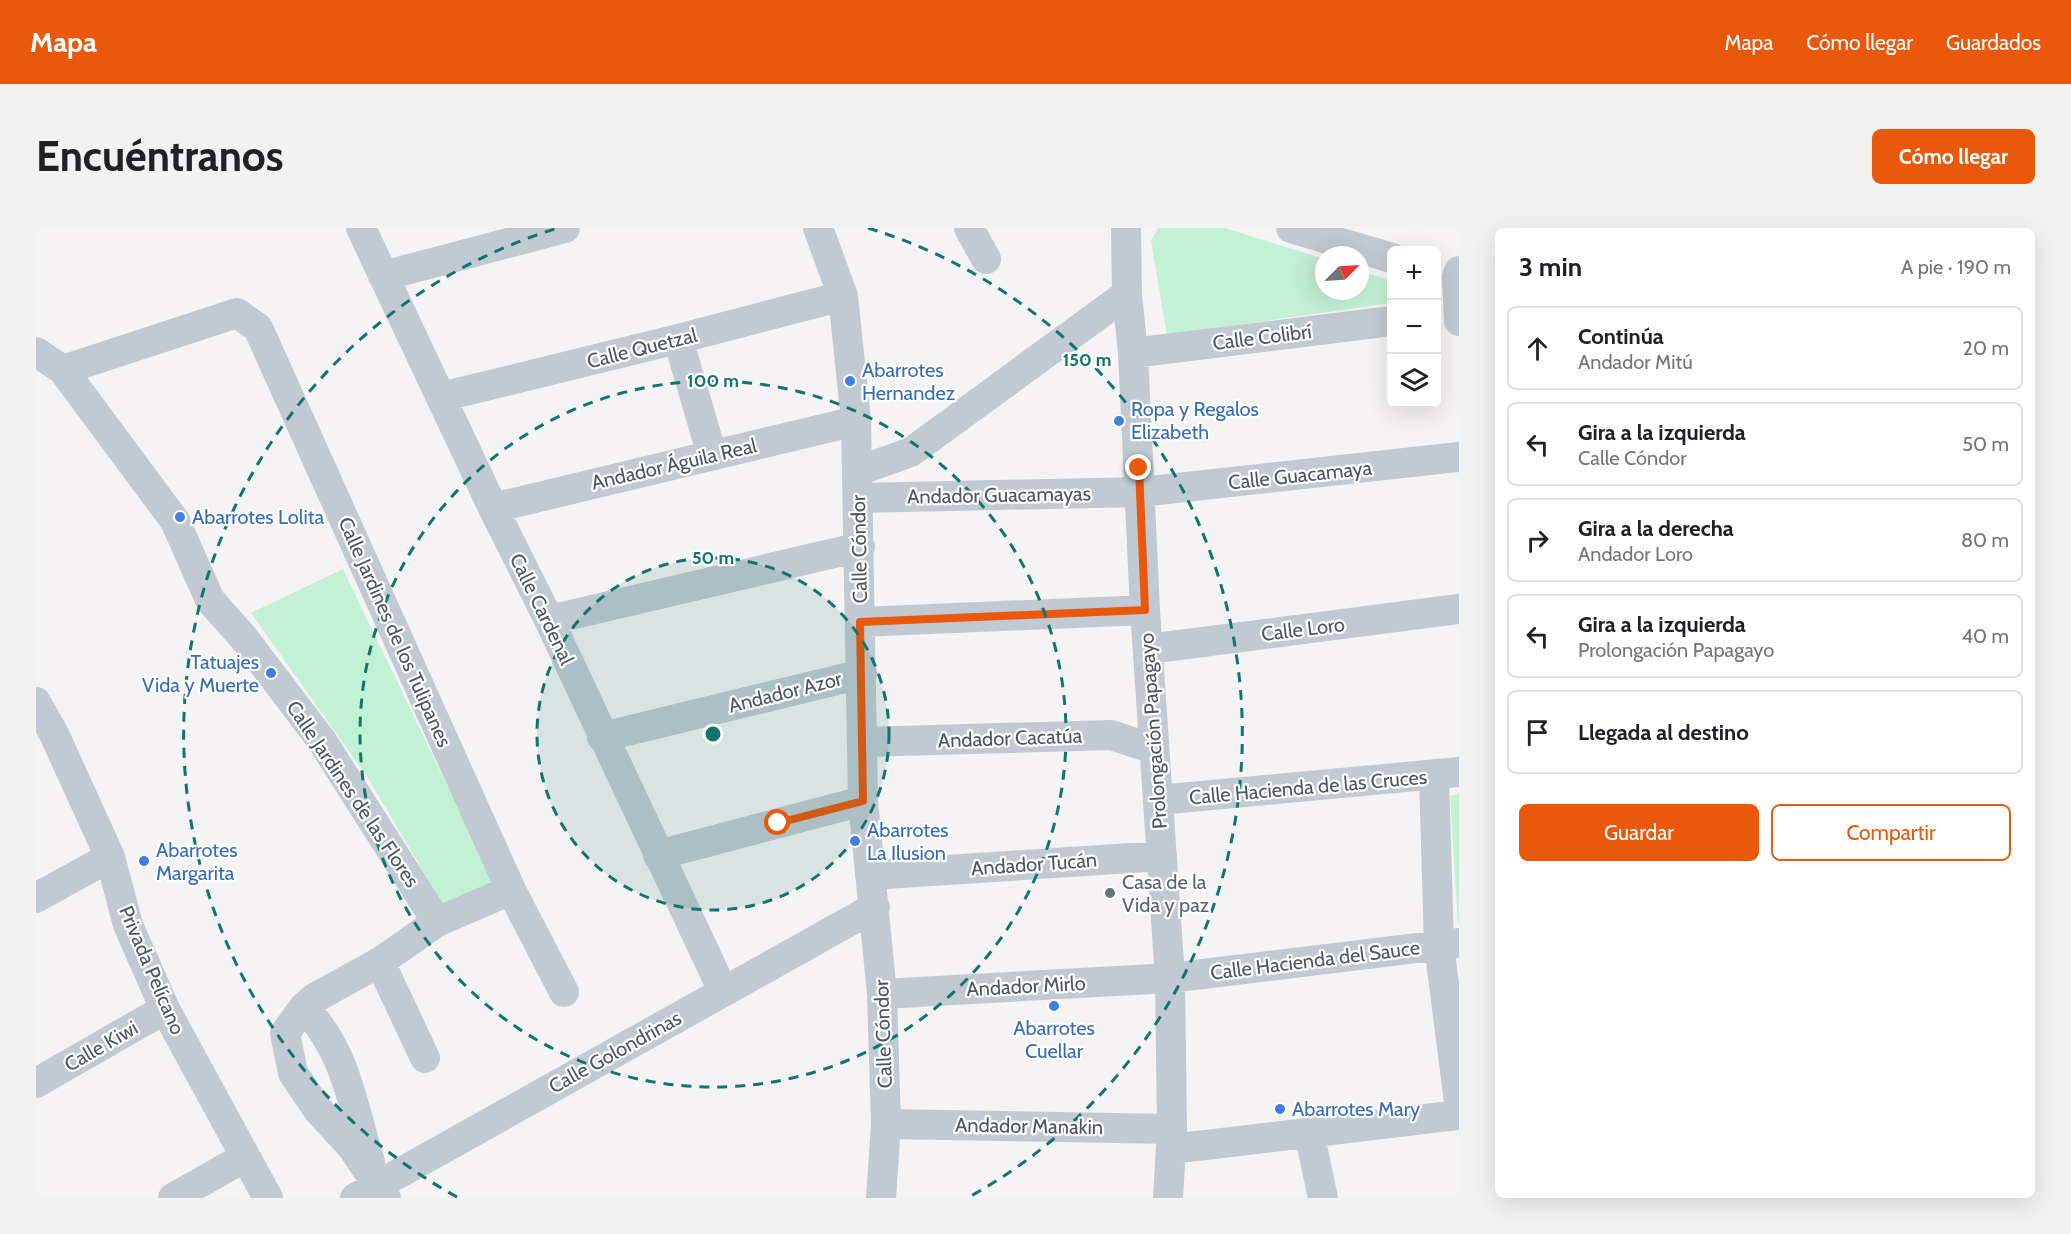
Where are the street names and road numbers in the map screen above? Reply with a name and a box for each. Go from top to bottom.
street label: Calle Colibrí [1211,319,1313,355]
street label: Calle Quetzal [585,323,700,373]
street label: Andador Águila Real [589,433,759,495]
street label: Calle Guacamaya [1227,455,1373,494]
street label: Andador Guacamayas [907,481,1091,509]
street label: Calle Cóndor [846,494,872,604]
street label: Calle Jardines de los Tulipanes [333,513,457,751]
street label: Calle Cardenal [505,549,579,669]
street label: Calle Loro [1260,612,1346,646]
street label: Prolongación Papagayo [1134,632,1172,830]
street label: Andador Azor [726,666,845,718]
street label: Calle Jardines de las Flores [282,696,424,892]
street label: Andador Cacatúa [937,723,1083,753]
street label: Calle Hacienda de las Cruces [1188,765,1428,809]
street label: Andador Tucán [970,848,1098,880]
street label: Privada Pelícano [114,902,190,1038]
street label: Calle Hacienda del Sauce [1209,935,1421,985]
street label: Andador Mirlo [966,971,1086,1001]
street label: Calle Cóndor [869,979,897,1089]
street label: Calle Golondrinas [545,1006,685,1098]
street label: Calle Kiwi [60,1015,142,1077]
street label: Andador Manakin [955,1113,1103,1139]

